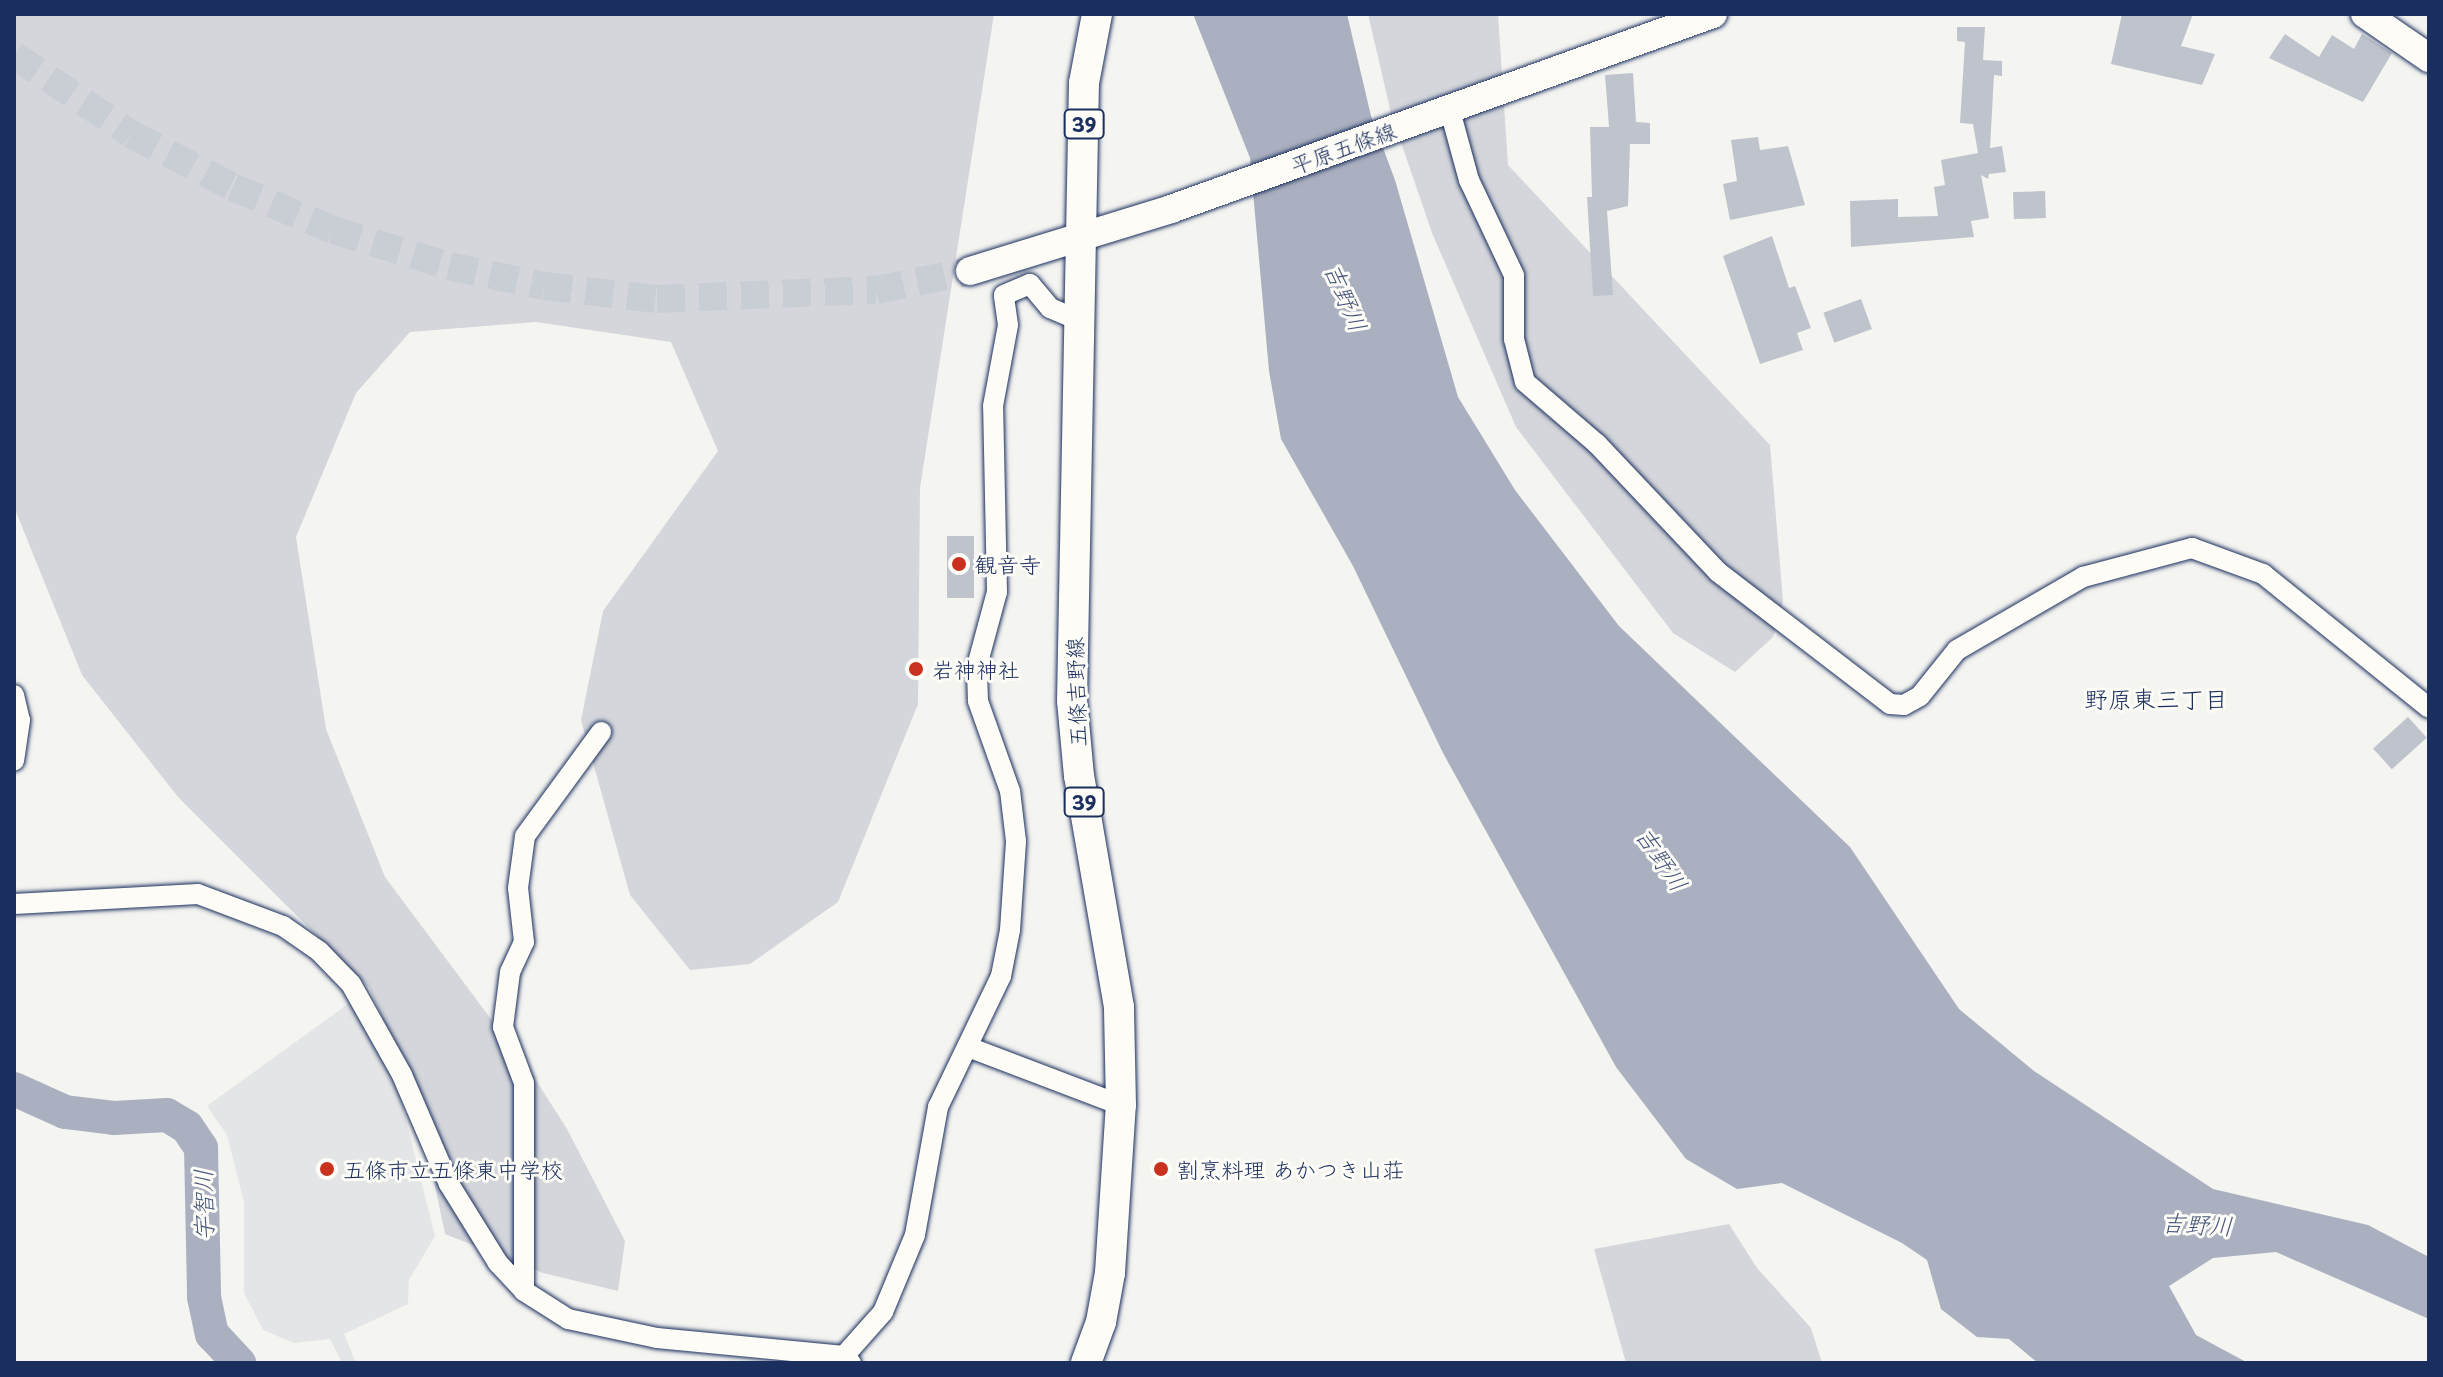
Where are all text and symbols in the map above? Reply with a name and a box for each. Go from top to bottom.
road number: 39 [1062,108,1106,140]
street label: 平原五條線 [1287,116,1399,178]
water label: 吉野川 [1319,258,1373,336]
place label: 観音寺 [975,551,1041,577]
marker: 観音寺 [950,555,968,573]
street label: 五條吉野線 [1060,637,1090,747]
place label: 岩神神社 [932,656,1020,682]
marker: 岩神神社 [907,660,925,678]
district label: 野原東三丁目 [2084,685,2228,713]
road number: 39 [1062,786,1106,818]
water label: 吉野川 [1630,821,1694,897]
place label: 五條市立五條東中学校 [343,1156,563,1182]
place label: 割烹料理 あかつき山荘 [1177,1156,1404,1182]
marker: 五條市立五條東中学校 [318,1160,336,1178]
marker: 割烹料理 あかつき山荘 [1152,1160,1170,1178]
water label: 宇智川 [188,1169,218,1241]
water label: 吉野川 [2160,1208,2234,1240]

